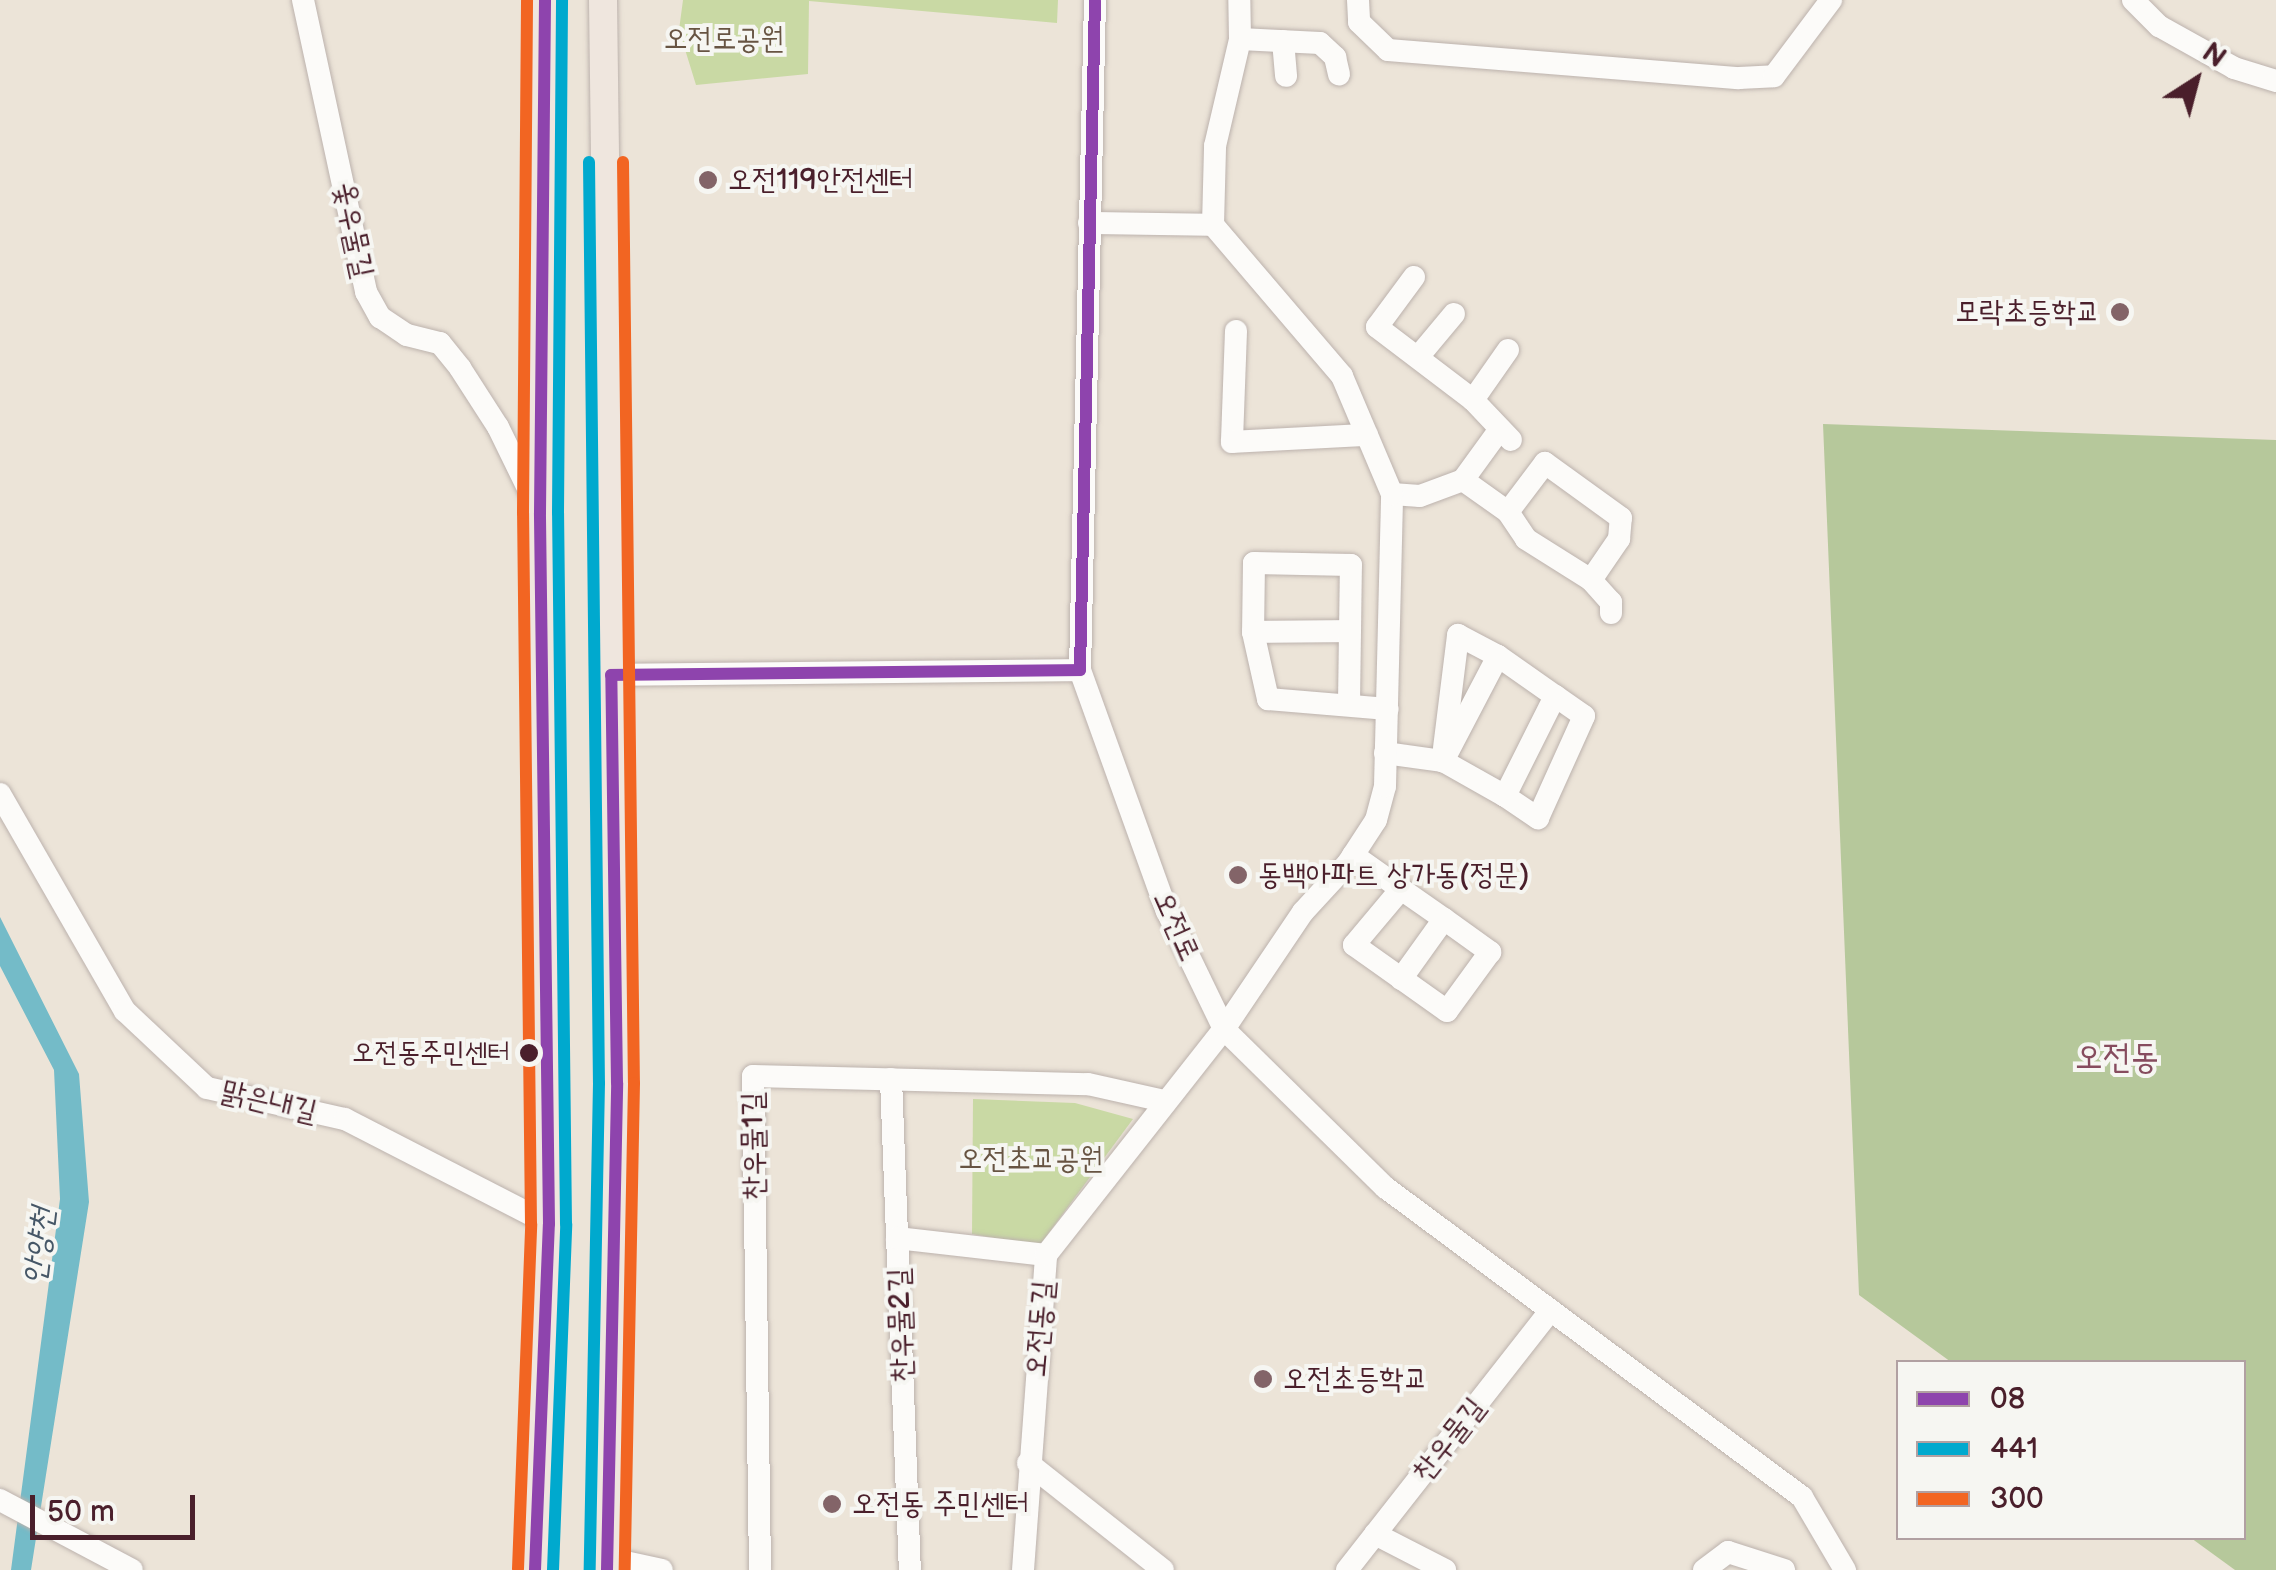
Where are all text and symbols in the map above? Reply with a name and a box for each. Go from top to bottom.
park label: 오전로공원 [664,21,784,57]
north arrow [2146,30,2246,130]
text: N [2196,36,2232,75]
place label: 오전119안전센터 [728,162,913,198]
marker: 오전119안전센터 [697,169,719,191]
street label: 옻우물길 [325,179,381,281]
place label: 모락초등학교 [1955,294,2100,330]
marker: 모락초등학교 [2109,301,2131,323]
place label: 동백아파트 상가동(정문) [1258,857,1529,893]
marker: 동백아파트 상가동(정문) [1227,864,1249,886]
street label: 오전로 [1145,886,1207,966]
place label: 오전동주민센터 [352,1036,510,1070]
district label: 오전동 [2075,1037,2159,1079]
marker: 오전동주민센터 [519,1043,539,1063]
street label: 맑은내길 [218,1074,320,1130]
street label: 찬우물1길 [735,1092,773,1200]
park label: 오전초교공원 [959,1141,1103,1177]
water label: 안양천 [16,1205,64,1287]
street label: 찬우물2길 [881,1267,921,1383]
street label: 오전동길 [1018,1279,1062,1379]
legend [1896,1360,2246,1540]
place label: 오전초등학교 [1283,1361,1428,1397]
marker: 오전초등학교 [1252,1368,1274,1390]
text: 08 [1990,1381,2025,1417]
street label: 찬우물길 [1405,1391,1493,1489]
text: 441 [1990,1431,2038,1467]
scale bar [35,1475,200,1537]
text: 300 [1990,1481,2044,1517]
place label: 오전동 주민센터 [852,1486,1029,1522]
marker: 오전동 주민센터 [821,1493,843,1515]
text: 50 m [47,1494,115,1530]

